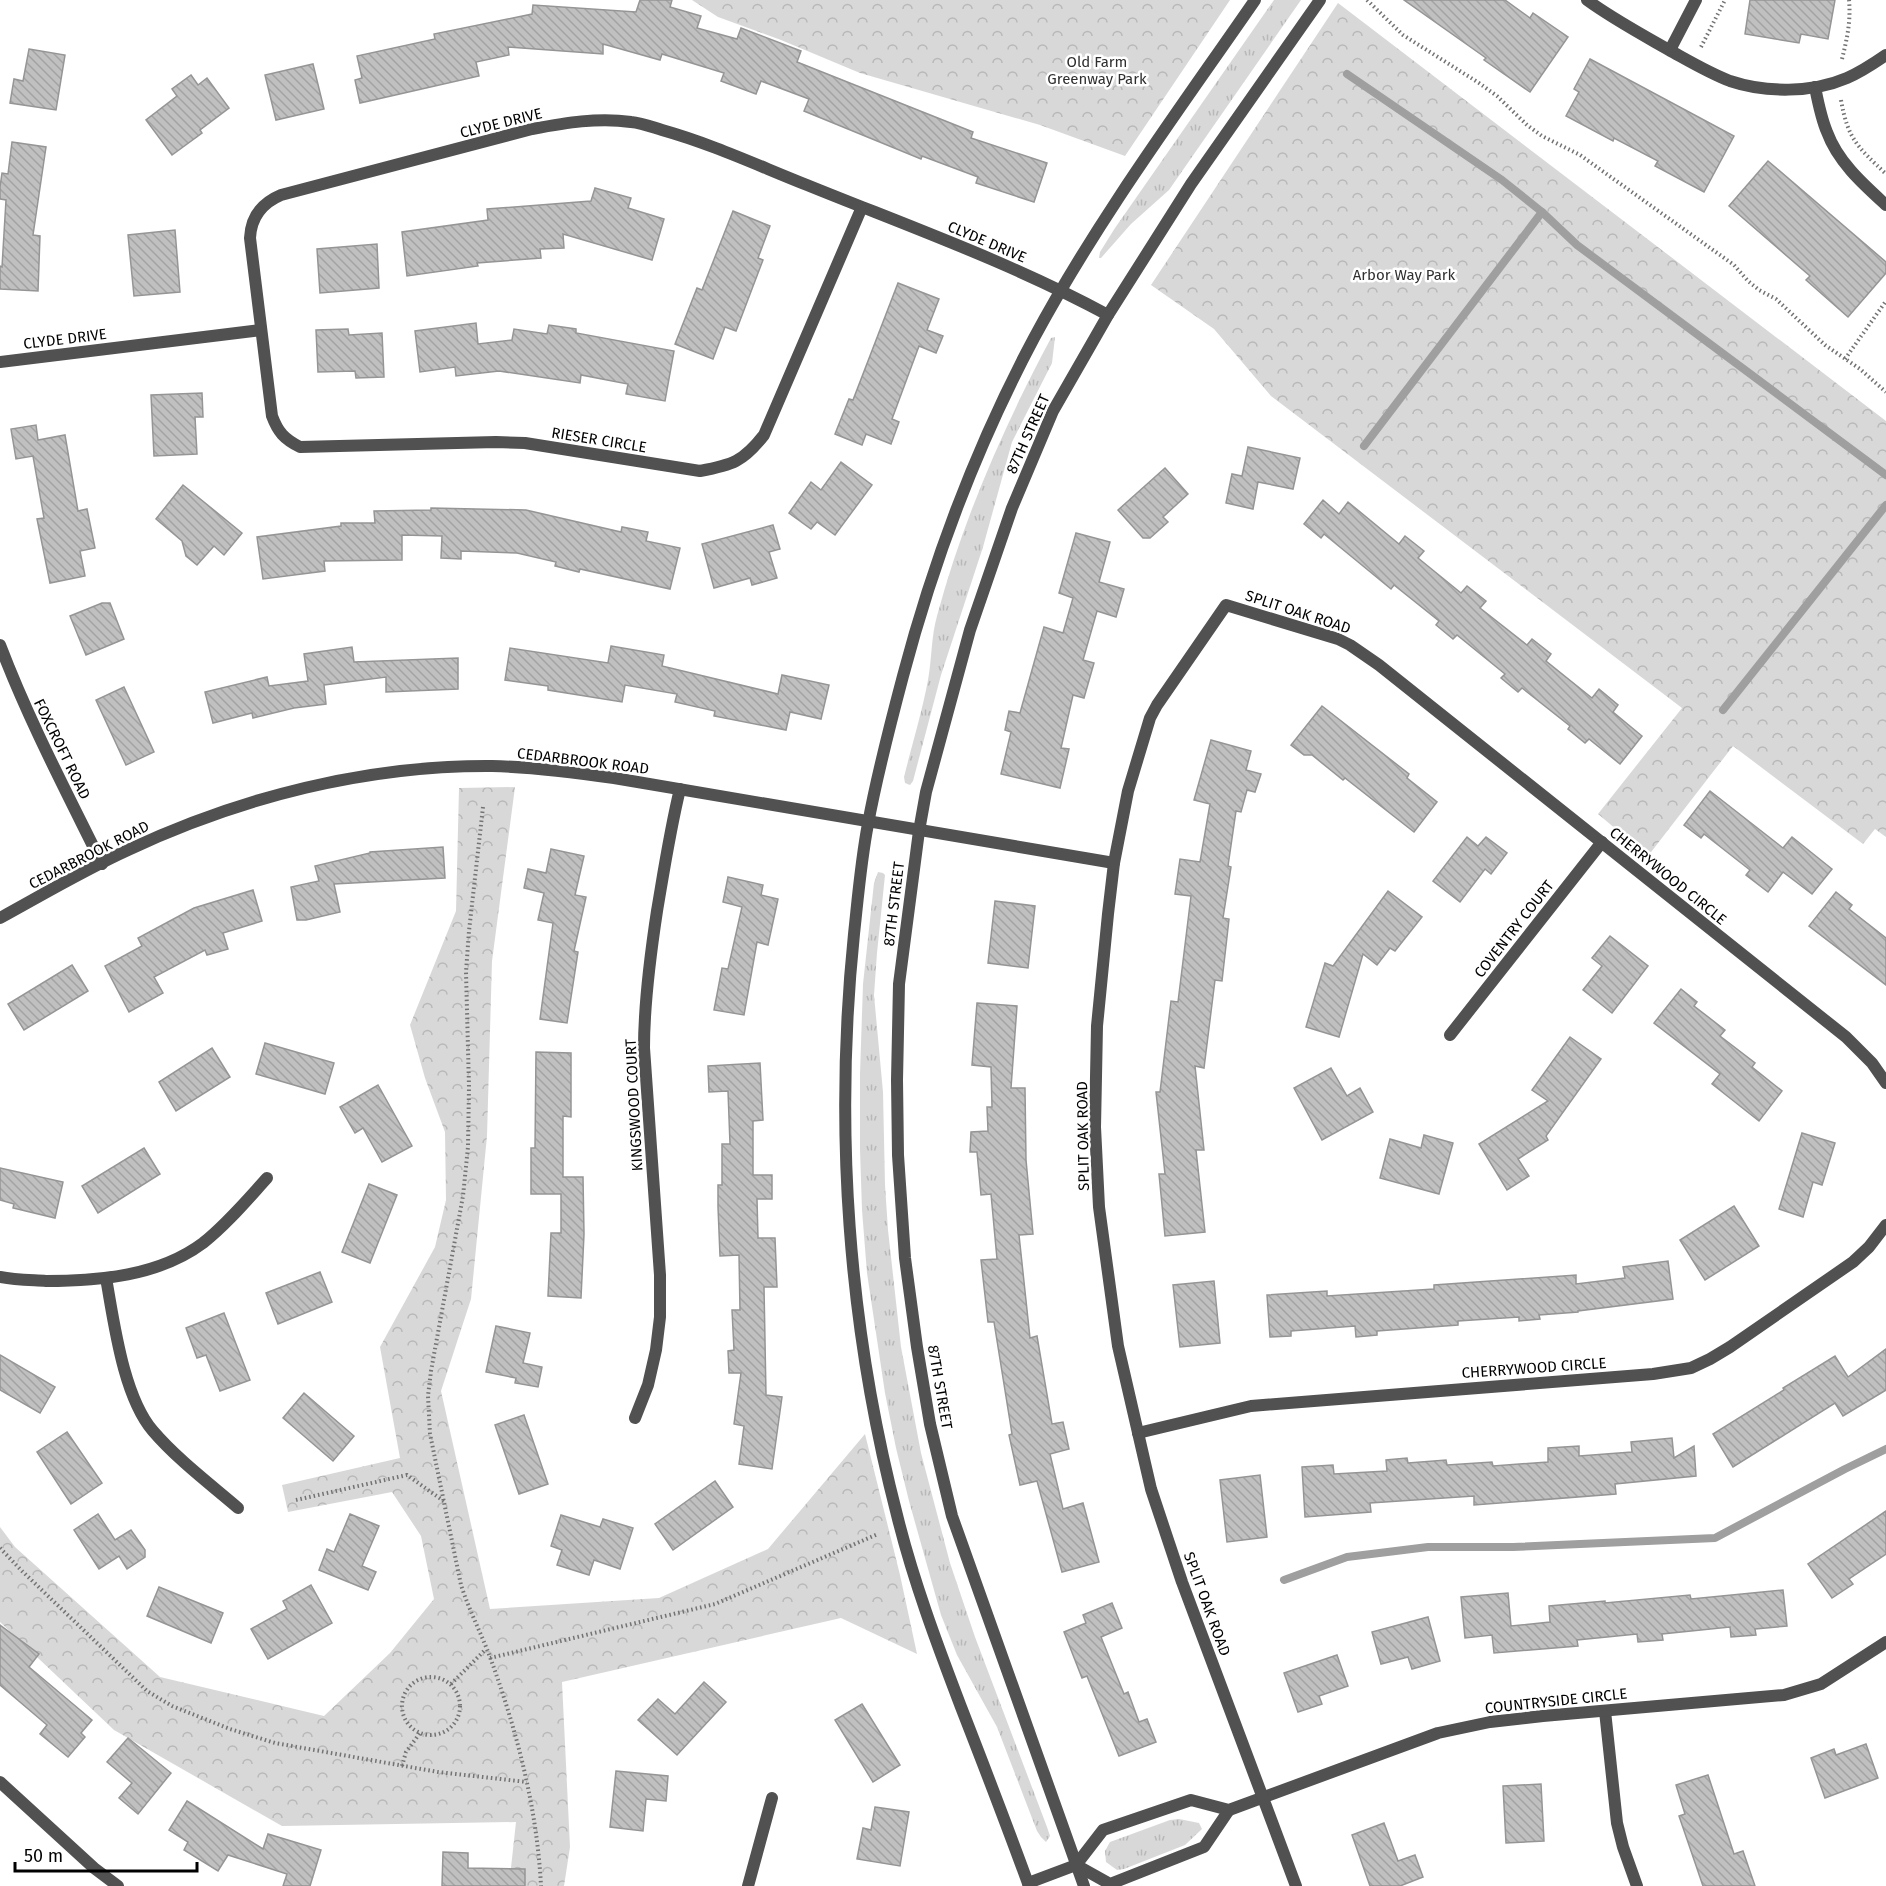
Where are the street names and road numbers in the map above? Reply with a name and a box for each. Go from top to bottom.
street label: CLYDE DRIVE [458,104,544,142]
street label: CLYDE DRIVE [945,217,1029,267]
street label: CLYDE DRIVE [22,325,108,353]
street label: 87TH STREET [1002,391,1054,477]
street label: RIESER CIRCLE [550,424,648,456]
street label: SPLIT OAK ROAD [1243,587,1353,637]
street label: FOXCROFT ROAD [30,696,94,802]
street label: CEDARBROOK ROAD [516,744,650,778]
street label: CEDARBROOK ROAD [26,817,152,893]
street label: CHERRYWOOD CIRCLE [1606,823,1730,929]
street label: 87TH STREET [880,860,908,947]
street label: COVENTRY COURT [1470,877,1558,981]
street label: KINGSWOOD COURT [622,1038,646,1172]
street label: SPLIT OAK ROAD [1073,1081,1093,1191]
street label: 87TH STREET [924,1344,956,1431]
street label: CHERRYWOOD CIRCLE [1461,1354,1607,1382]
street label: SPLIT OAK ROAD [1180,1549,1234,1659]
street label: COUNTRYSIDE CIRCLE [1484,1685,1628,1717]

